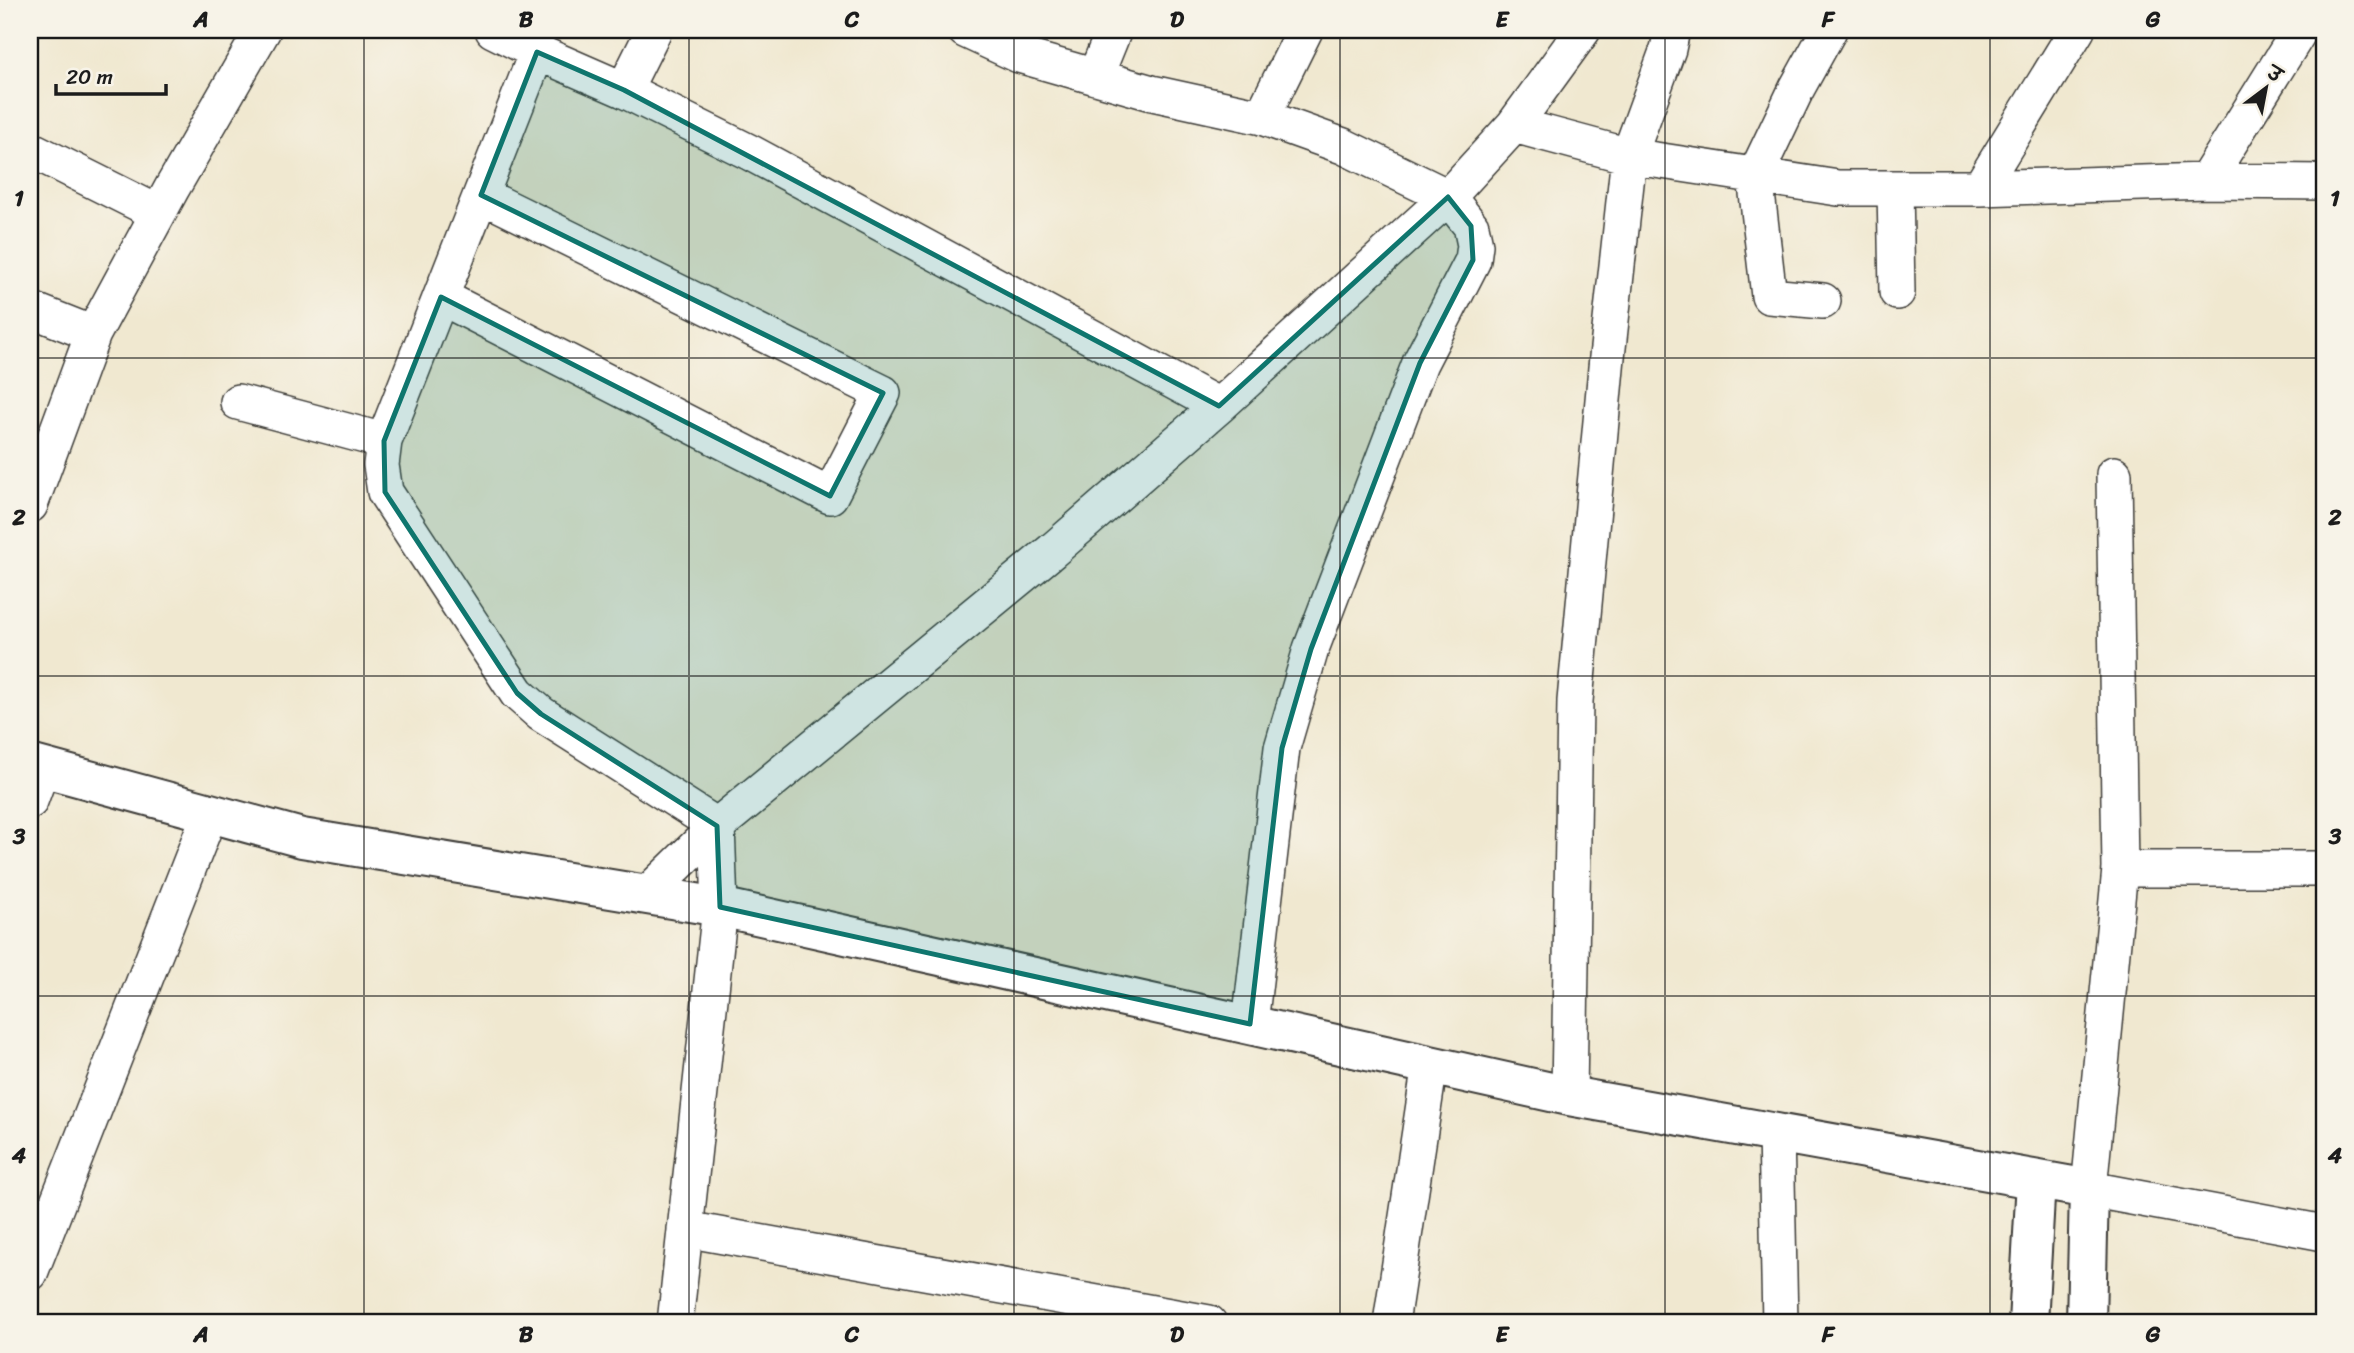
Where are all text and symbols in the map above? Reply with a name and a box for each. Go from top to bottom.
text: A [192,0,209,40]
text: B [519,0,534,40]
text: C [844,0,860,40]
text: D [1170,0,1185,40]
text: E [1496,0,1511,40]
text: F [1821,0,1836,40]
text: G [2145,0,2161,40]
scale bar [56,52,166,96]
north arrow [2232,52,2302,122]
text: उ [2259,56,2291,93]
text: 20 m [66,58,113,96]
text: 1 [14,178,24,219]
text: 1 [2330,178,2340,219]
text: 2 [11,497,26,538]
text: 2 [2327,497,2342,538]
text: 3 [12,816,26,857]
text: 3 [2328,816,2342,857]
text: 4 [11,1135,27,1176]
text: 4 [2327,1135,2343,1176]
text: A [192,1314,209,1353]
text: B [519,1314,534,1353]
text: C [844,1314,860,1353]
text: D [1170,1314,1185,1353]
text: E [1496,1314,1511,1353]
text: F [1821,1314,1836,1353]
text: G [2145,1314,2161,1353]

